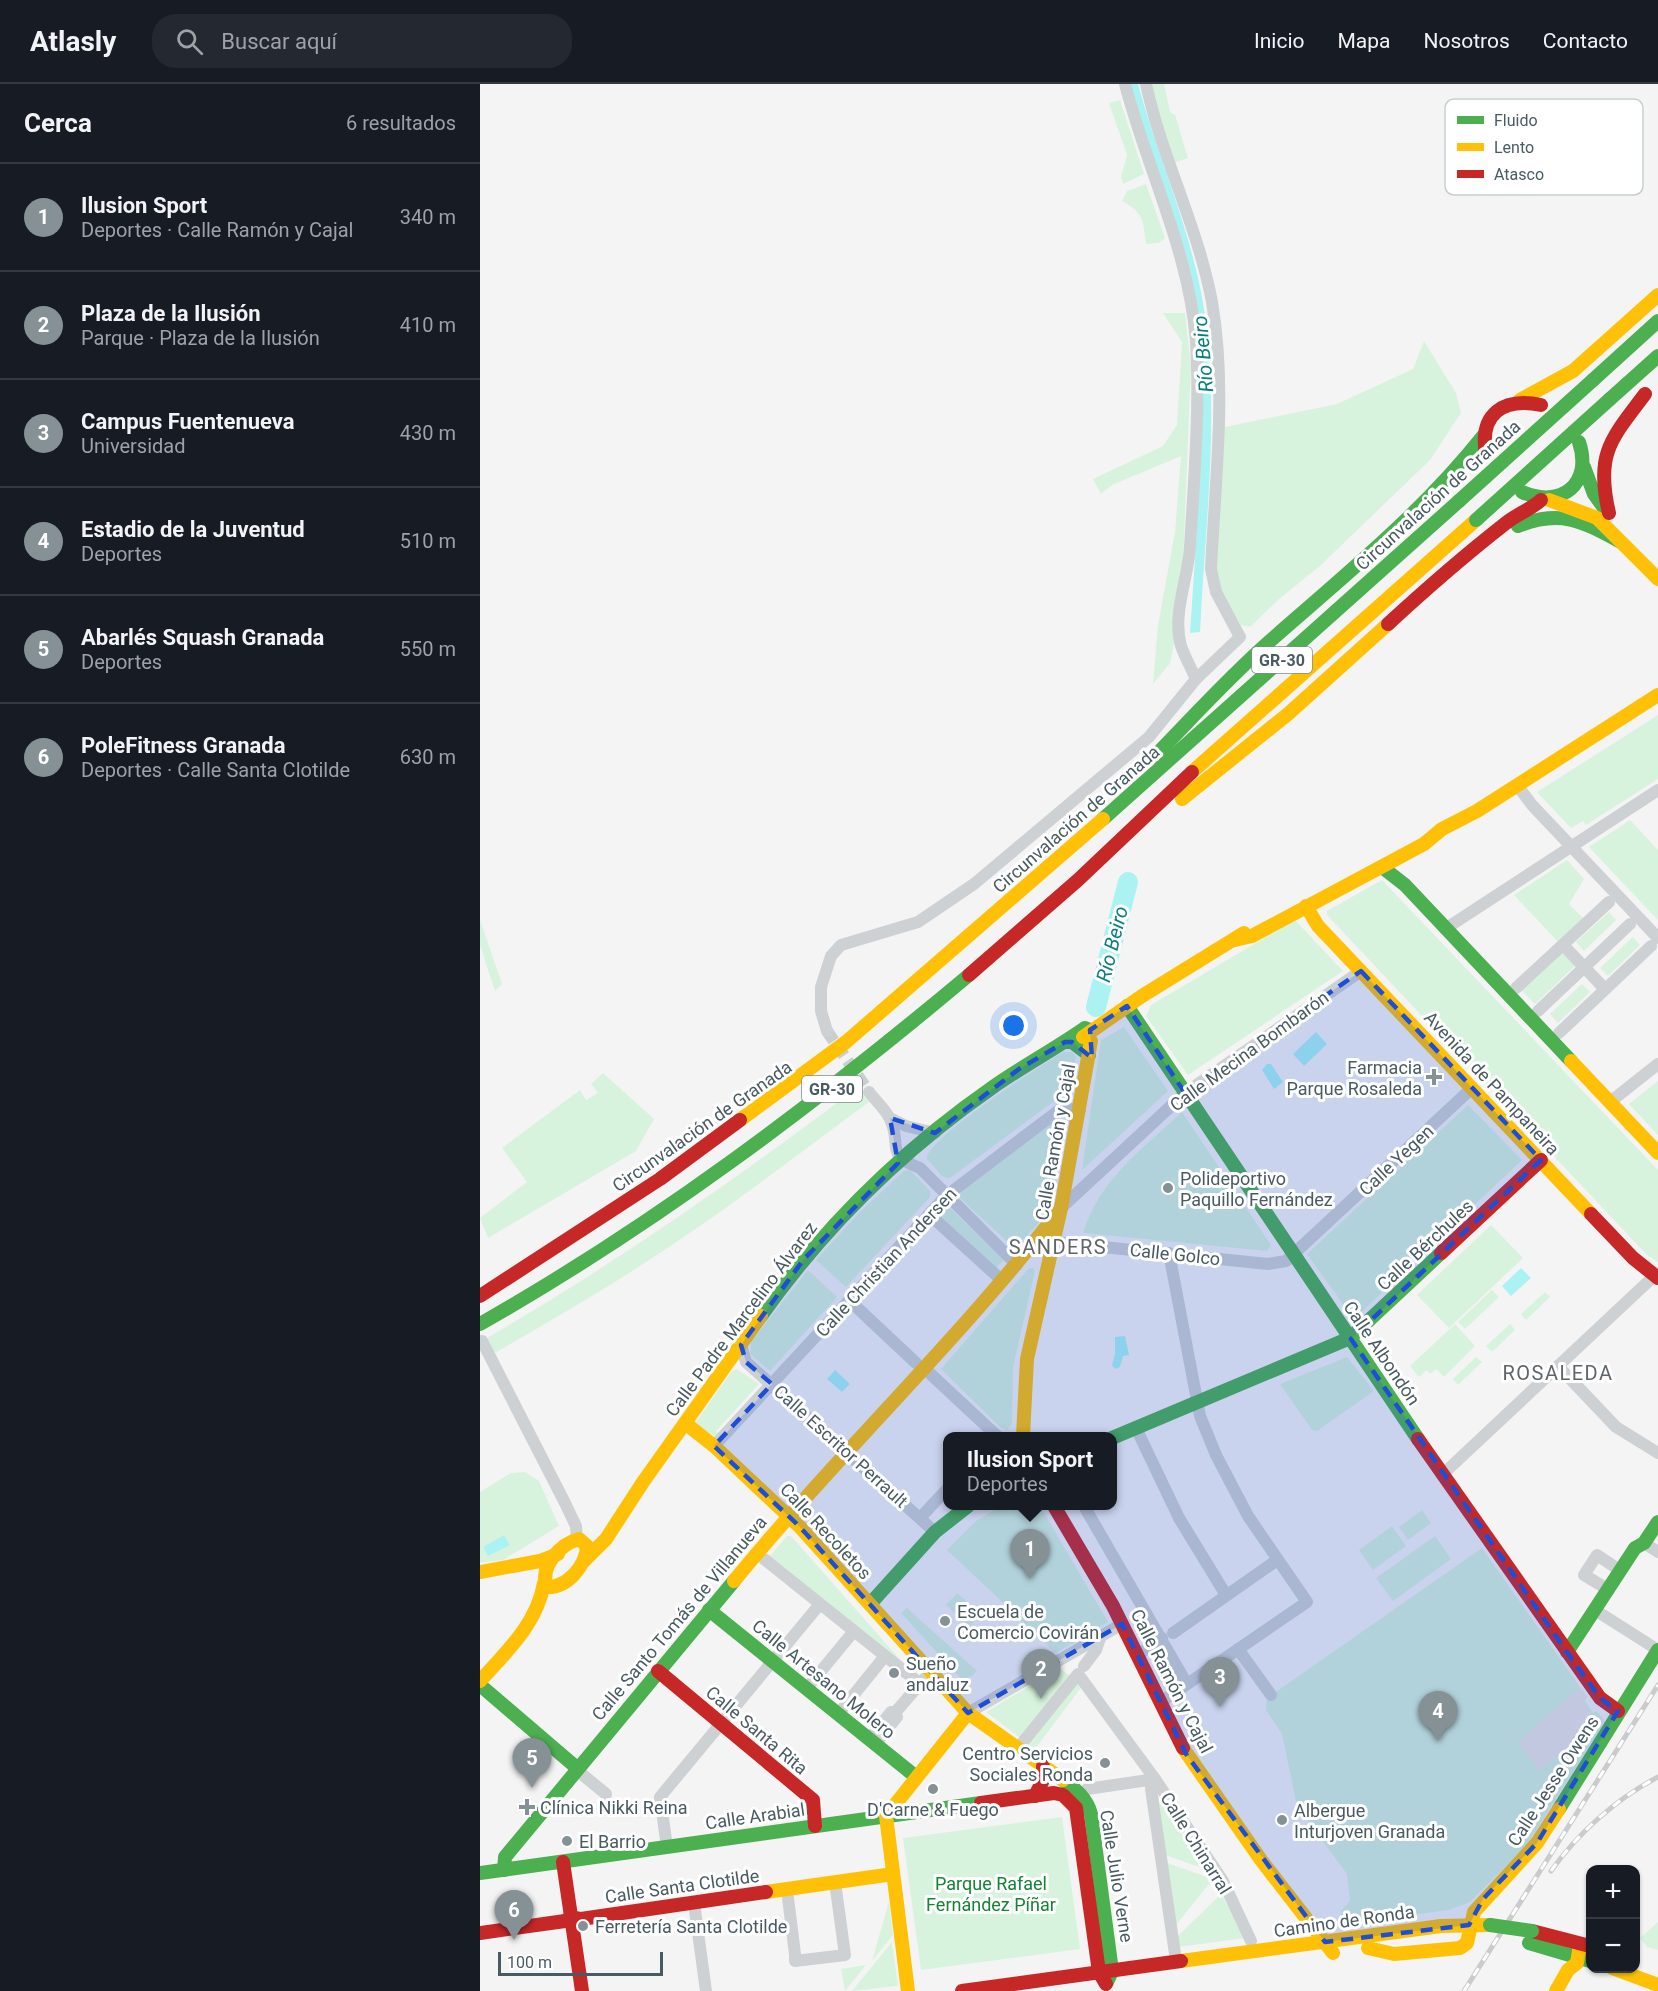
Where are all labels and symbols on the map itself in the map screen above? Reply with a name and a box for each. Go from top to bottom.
legend [1445,99,1643,195]
text: Fluido [1494,111,1538,130]
text: Lento [1494,138,1534,157]
text: Atasco [1494,165,1544,184]
water label: Río Beiro [1188,314,1218,394]
street label: Circunvalación de Granada [1351,416,1525,574]
road number: GR-30 [1252,647,1312,673]
street label: Circunvalación de Granada [988,741,1164,897]
water label: Río Beiro [1091,904,1133,984]
street label: Calle Mecina Bombarón [1166,986,1332,1116]
street label: Avenida de Pampaneira [1420,1007,1564,1159]
your location [999,1011,1028,1040]
street label: Circunvalación de Granada [608,1056,796,1196]
place label: Farmacia Parque Rosaleda [1287,1057,1422,1099]
street label: Calle Ramón y Cajal [1031,1062,1079,1222]
marker: Farmacia Parque Rosaleda [1427,1070,1441,1084]
road number: GR-30 [802,1076,862,1102]
street label: Calle Yegen [1355,1120,1437,1200]
place label: Polideportivo Paquillo Fernández [1180,1168,1333,1210]
marker: Polideportivo Paquillo Fernández [1161,1181,1175,1195]
street label: Calle Christian Andersen [811,1183,961,1341]
street label: Calle Bérchules [1373,1195,1477,1295]
street label: Calle Padre Marcelino Álvarez [661,1218,821,1420]
district label: SANDERS [1009,1235,1107,1259]
street label: Calle Golco [1129,1239,1221,1269]
street label: Calle Albondón [1339,1297,1425,1409]
district label: ROSALEDA [1502,1361,1614,1385]
street label: Calle Escritor Perrault [770,1380,912,1512]
street label: Calle Recoletos [776,1479,876,1583]
street label: Calle Santo Tomás de Villanueva [587,1511,771,1725]
pin: 1 [1010,1530,1050,1579]
place label: Escuela de Comercio Covirán [957,1601,1099,1643]
street label: Calle Ramón y Cajal [1127,1606,1217,1756]
marker: Escuela de Comercio Covirán [938,1614,952,1628]
street label: Calle Artesano Molero [748,1615,900,1743]
pin: 2 [1022,1650,1060,1699]
place label: Sueño andaluz [906,1653,969,1695]
pin: 3 [1200,1658,1240,1707]
marker: Sueño andaluz [887,1666,901,1680]
street label: Calle Santa Rita [702,1681,812,1779]
pin: 4 [1418,1692,1458,1741]
street label: Calle Jesse Owens [1503,1712,1603,1850]
pin: 5 [512,1738,552,1788]
place label: Centro Servicios Sociales Ronda [962,1743,1093,1785]
marker: Centro Servicios Sociales Ronda [1098,1756,1112,1770]
marker: D'Carne & Fuego [926,1782,940,1796]
street label: Calle Chinarral [1156,1788,1236,1898]
place label: Clínica Nikki Reina [540,1797,688,1818]
marker: Clínica Nikki Reina [518,1798,536,1816]
street label: Calle Arabial [704,1799,806,1833]
place label: D'Carne & Fuego [867,1799,999,1820]
place label: Albergue Inturjoven Granada [1294,1800,1445,1842]
street label: Calle Julio Verne [1096,1808,1138,1944]
marker: Albergue Inturjoven Granada [1275,1813,1289,1827]
place label: El Barrio [579,1831,646,1852]
marker: El Barrio [560,1834,574,1848]
street label: Calle Santa Clotilde [604,1865,760,1907]
park label: Parque Rafael Fernández Píñar [926,1873,1056,1915]
pin: 6 [495,1890,534,1940]
street label: Camino de Ronda [1272,1901,1416,1941]
place label: Ferretería Santa Clotilde [595,1916,787,1937]
marker: Ferretería Santa Clotilde [576,1919,590,1933]
scale bar [498,1949,663,1976]

